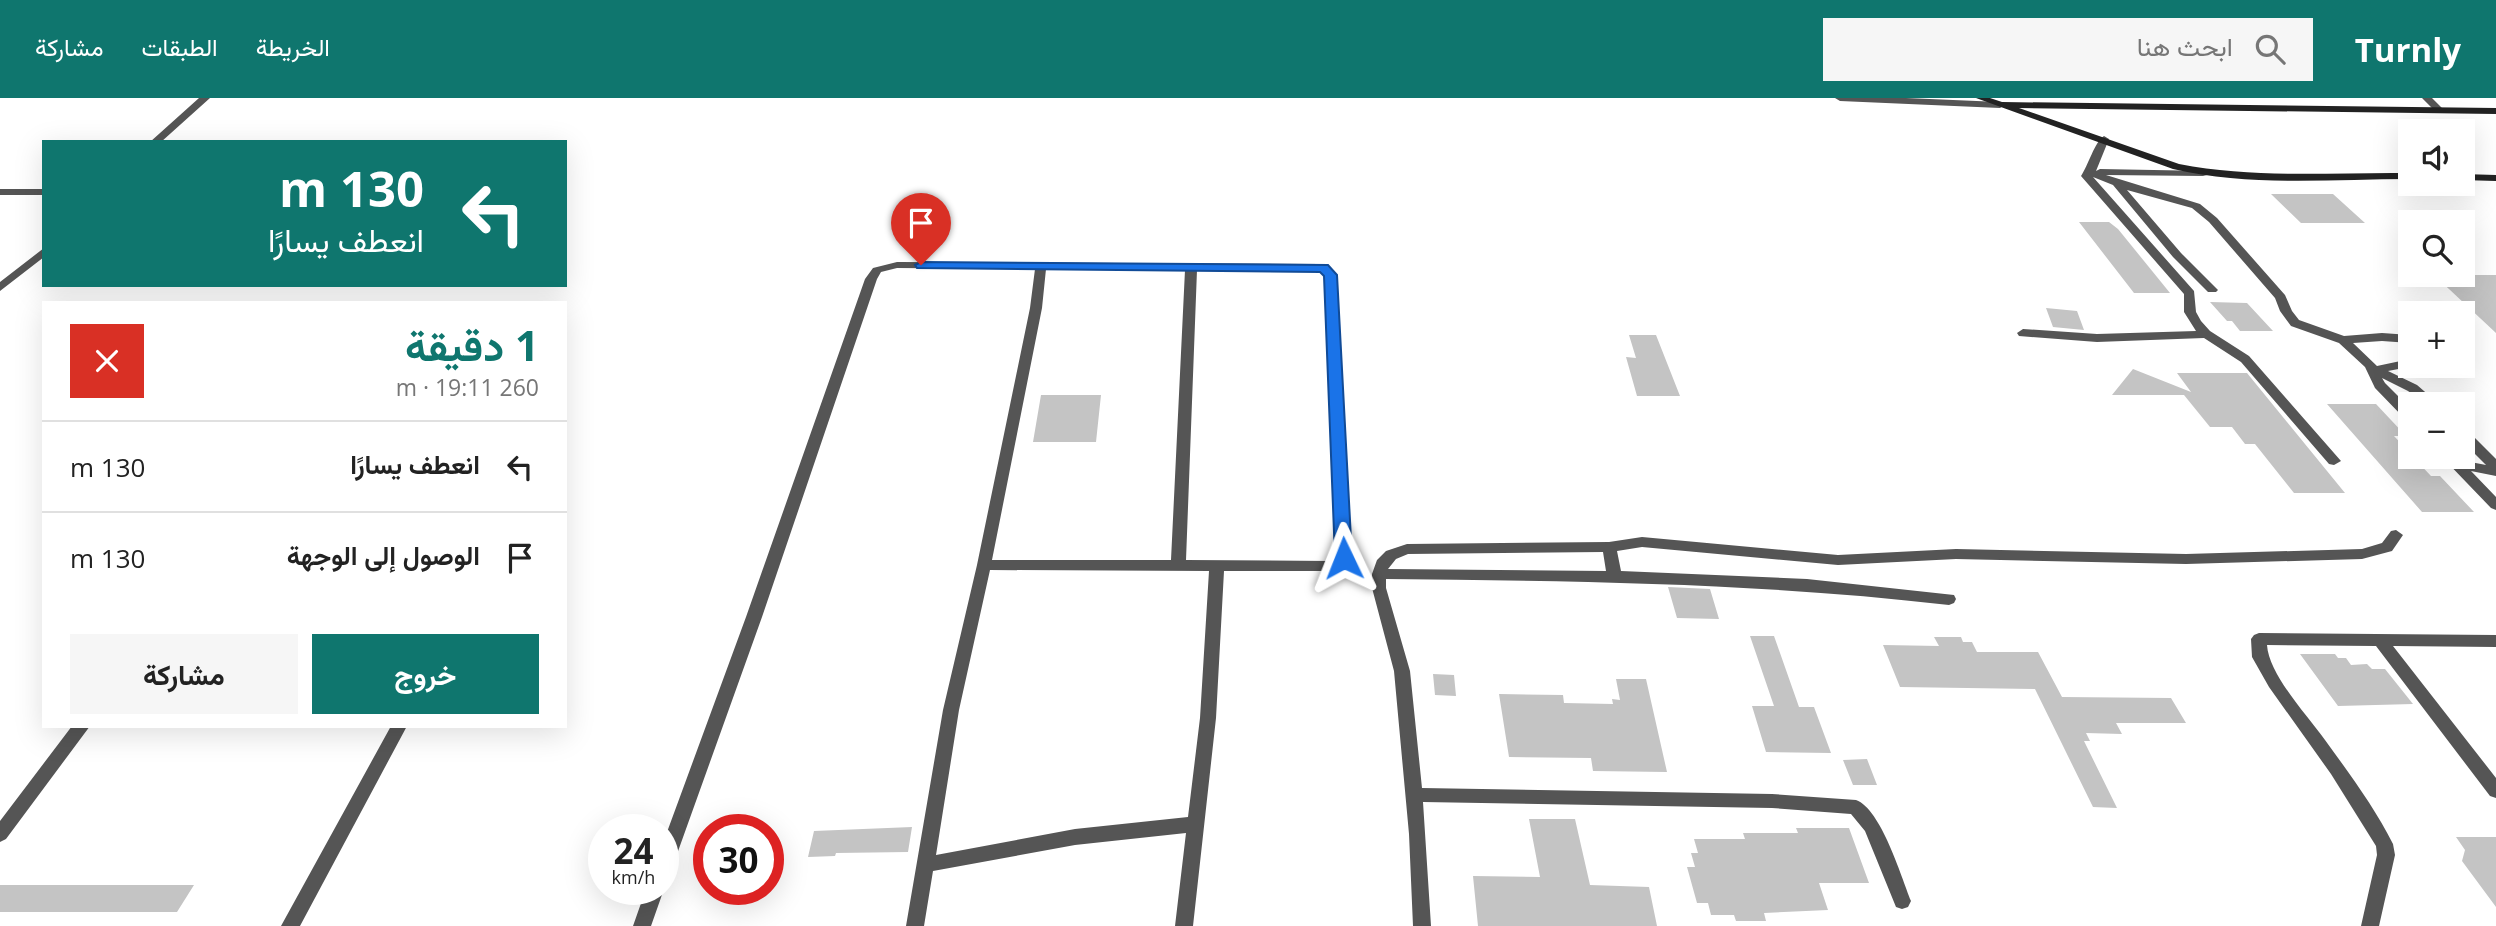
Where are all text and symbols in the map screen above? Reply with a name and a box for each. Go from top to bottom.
search box [1823,18,2313,81]
text: Turnly [2355,27,2461,72]
text: ابحث هنا [2137,28,2233,64]
text: مشاركة [35,30,103,63]
text: الطبقات [141,30,218,63]
text: الخريطة [256,30,330,63]
icon: search [2251,30,2289,68]
map controls [2398,119,2475,469]
button: sound [2398,119,2475,196]
text: 130 m [279,155,424,221]
icon: left [448,168,539,259]
pin [891,193,951,265]
icon: arrive [902,204,940,242]
button: search [2398,210,2475,287]
text: انعطف يسارًا [268,218,424,261]
button: + [2398,301,2475,378]
text: 1 دقيقة [405,316,539,373]
button: close [70,324,144,398]
text: 260 m · 19:11 [396,371,539,403]
button: − [2398,392,2475,469]
text: انعطف يسارًا [350,446,480,482]
icon: left [501,448,539,486]
text: 130 m [70,449,145,485]
position arrow [1307,521,1381,595]
text: الوصول إلى الوجهة [287,537,480,573]
icon: arrive [501,539,539,577]
text: 130 m [70,540,145,576]
button: مشاركة [70,634,298,714]
button: خروج [312,634,539,714]
speed limit sign: 30 [693,814,784,905]
text: 24 [613,827,654,874]
text: km/h [612,865,655,889]

